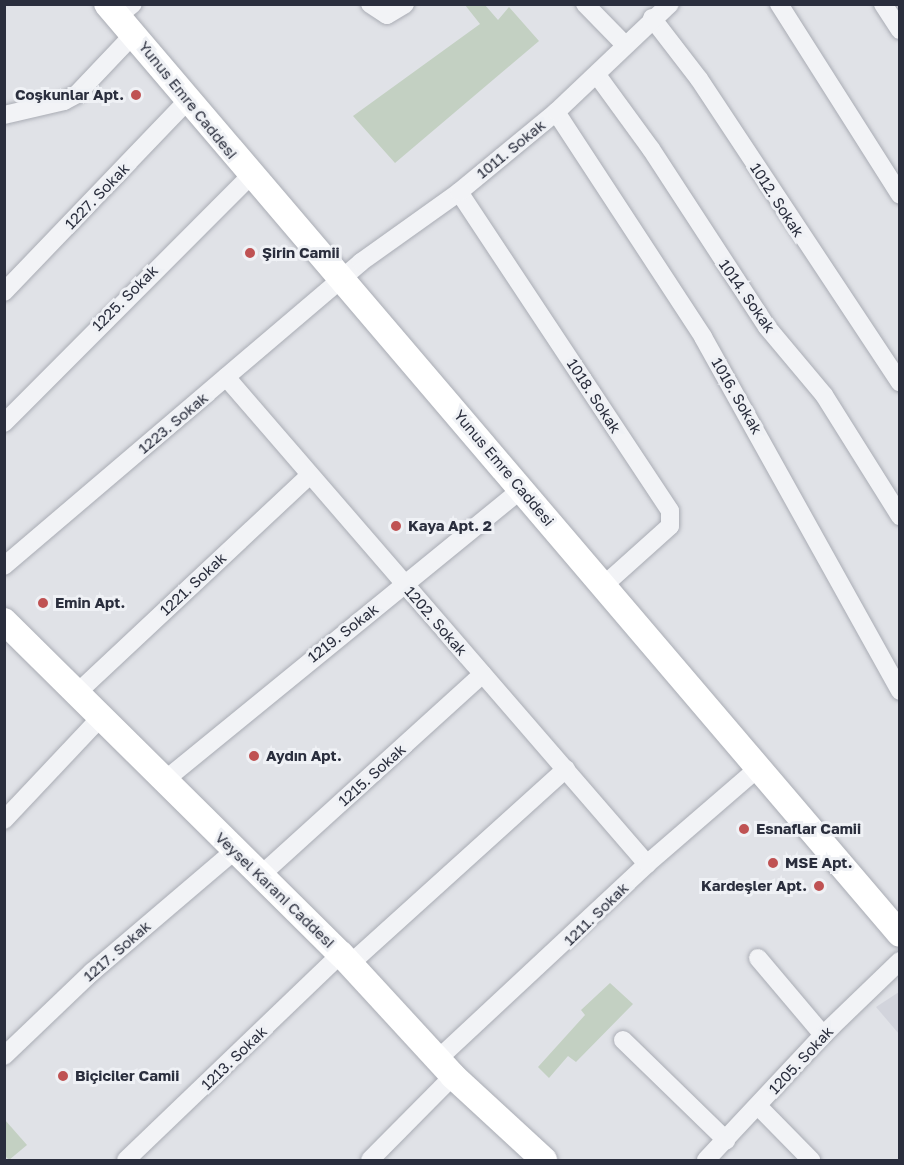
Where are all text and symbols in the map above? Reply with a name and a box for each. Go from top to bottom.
street label: Yunus Emre Caddesi [135,38,241,162]
place label: Coşkunlar Apt. [15,86,124,104]
marker: Coşkunlar Apt. [129,88,143,102]
street label: 1011. Sokak [473,116,549,182]
street label: 1227. Sokak [61,159,133,233]
street label: 1012. Sokak [746,160,808,240]
place label: Şirin Camii [262,244,340,262]
marker: Şirin Camii [243,246,257,260]
street label: 1014. Sokak [715,256,779,336]
street label: 1225. Sokak [88,261,162,335]
street label: 1018. Sokak [563,355,625,437]
street label: 1016. Sokak [708,355,766,437]
street label: 1223. Sokak [134,389,212,457]
street label: Yunus Emre Caddesi [450,406,558,530]
place label: Kaya Apt. 2 [408,517,492,535]
marker: Kaya Apt. 2 [389,519,403,533]
street label: 1221. Sokak [156,549,230,619]
street label: 1202. Sokak [401,583,471,659]
place label: Emin Apt. [55,594,125,612]
marker: Emin Apt. [36,596,50,610]
street label: 1219. Sokak [304,600,382,666]
street label: 1215. Sokak [335,740,409,810]
place label: Aydın Apt. [266,747,342,765]
marker: Aydın Apt. [247,749,261,763]
place label: Esnaflar Camii [756,820,861,838]
marker: Esnaflar Camii [737,822,751,836]
street label: Veysel Karani Caddesi [212,828,338,952]
place label: MSE Apt. [785,854,853,872]
marker: MSE Apt. [766,856,780,870]
place label: Kardeşler Apt. [701,877,807,895]
street label: 1211. Sokak [560,879,632,949]
marker: Kardeşler Apt. [812,879,826,893]
street label: 1217. Sokak [80,917,154,985]
street label: 1213. Sokak [197,1022,271,1094]
street label: 1205. Sokak [765,1022,837,1098]
place label: Biçiciler Camii [75,1067,179,1085]
marker: Biçiciler Camii [56,1069,70,1083]

